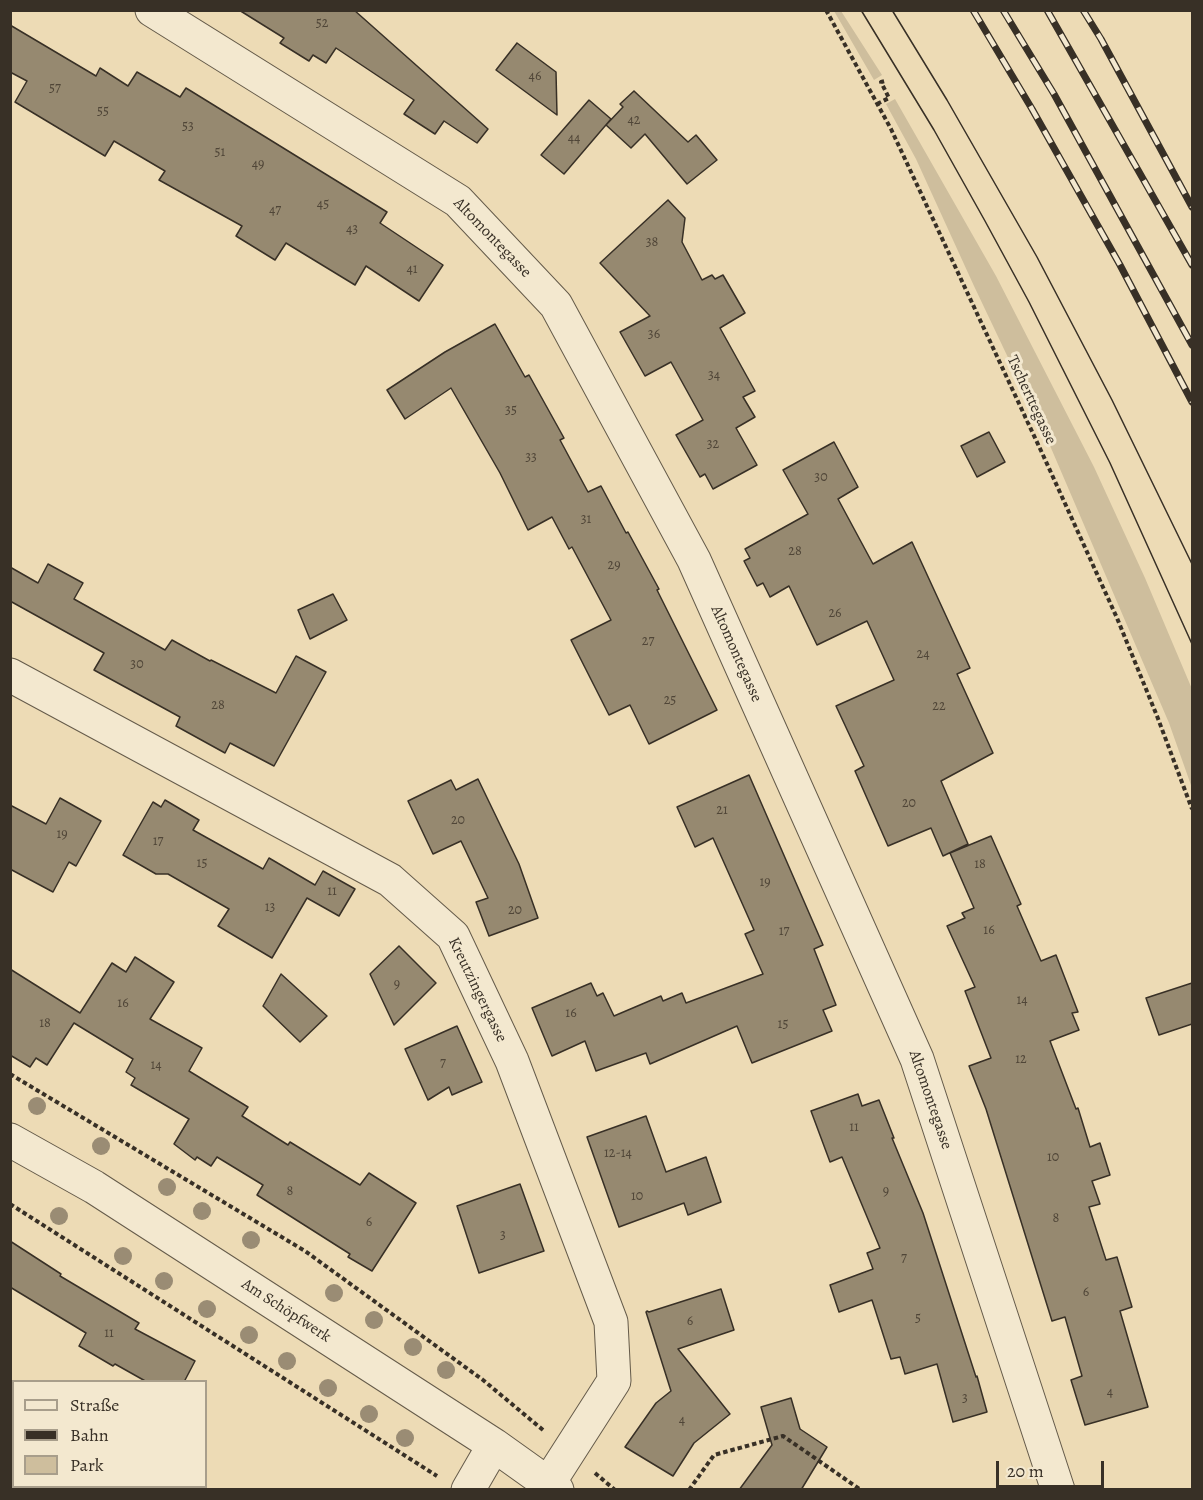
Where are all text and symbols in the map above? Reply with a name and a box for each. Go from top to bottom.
house number: 52 [316,16,328,32]
house number: 46 [529,69,541,85]
house number: 57 [49,81,61,97]
house number: 55 [97,104,109,120]
house number: 42 [628,113,640,129]
house number: 53 [182,119,194,135]
house number: 44 [568,131,580,147]
house number: 51 [215,145,225,161]
house number: 49 [252,157,264,173]
street label: Altomontegasse [449,194,535,282]
house number: 45 [317,197,329,213]
house number: 47 [269,203,281,219]
house number: 43 [346,222,358,238]
house number: 38 [646,235,658,251]
house number: 41 [406,262,418,278]
house number: 36 [648,327,660,343]
street label: Tscherttegasse [1002,352,1060,448]
house number: 34 [708,368,720,384]
house number: 35 [505,403,517,419]
house number: 32 [707,437,719,453]
house number: 33 [525,450,537,466]
house number: 30 [814,470,828,486]
house number: 31 [581,512,591,528]
house number: 28 [788,544,802,560]
house number: 29 [607,558,621,574]
street label: Altomontegasse [706,603,766,705]
house number: 26 [828,606,842,622]
house number: 27 [642,634,654,650]
house number: 24 [917,647,929,663]
house number: 30 [130,657,144,673]
house number: 25 [664,693,676,709]
house number: 28 [211,698,225,714]
house number: 22 [932,699,946,715]
house number: 20 [902,796,916,812]
house number: 21 [716,803,728,819]
house number: 20 [451,813,465,829]
house number: 19 [56,827,68,843]
house number: 17 [153,834,163,850]
house number: 15 [197,856,207,872]
house number: 18 [974,857,986,873]
house number: 19 [759,875,771,891]
house number: 11 [327,884,337,900]
house number: 13 [265,900,275,916]
house number: 20 [508,903,522,919]
house number: 16 [983,923,995,939]
house number: 17 [779,924,789,940]
street label: Kreutzingergasse [443,934,511,1046]
house number: 9 [394,977,400,993]
house number: 14 [1016,993,1028,1009]
house number: 16 [117,996,129,1012]
house number: 16 [565,1006,577,1022]
house number: 18 [39,1016,51,1032]
house number: 15 [778,1017,788,1033]
street label: Altomontegasse [904,1048,956,1152]
house number: 12 [1015,1052,1027,1068]
house number: 7 [440,1056,446,1072]
house number: 14 [150,1058,162,1074]
house number: 11 [849,1120,859,1136]
house number: 12-14 [604,1146,632,1162]
house number: 10 [1047,1150,1059,1166]
house number: 8 [287,1184,293,1200]
house number: 9 [883,1184,889,1200]
house number: 10 [631,1189,643,1205]
house number: 8 [1053,1211,1059,1227]
house number: 6 [366,1215,372,1231]
house number: 3 [500,1228,506,1244]
house number: 7 [901,1251,907,1267]
street label: Am Schöpfwerk [238,1275,334,1347]
house number: 6 [1083,1285,1089,1301]
house number: 5 [915,1311,921,1327]
house number: 6 [687,1314,693,1330]
house number: 11 [104,1326,114,1342]
legend [12,1380,207,1488]
house number: 4 [1107,1385,1113,1401]
house number: 3 [962,1391,968,1407]
text: Straße [70,1393,119,1417]
house number: 4 [679,1413,685,1429]
text: Bahn [70,1423,109,1447]
scale bar [999,1449,1107,1487]
text: Park [70,1453,104,1477]
text: 20 m [1007,1459,1044,1483]

